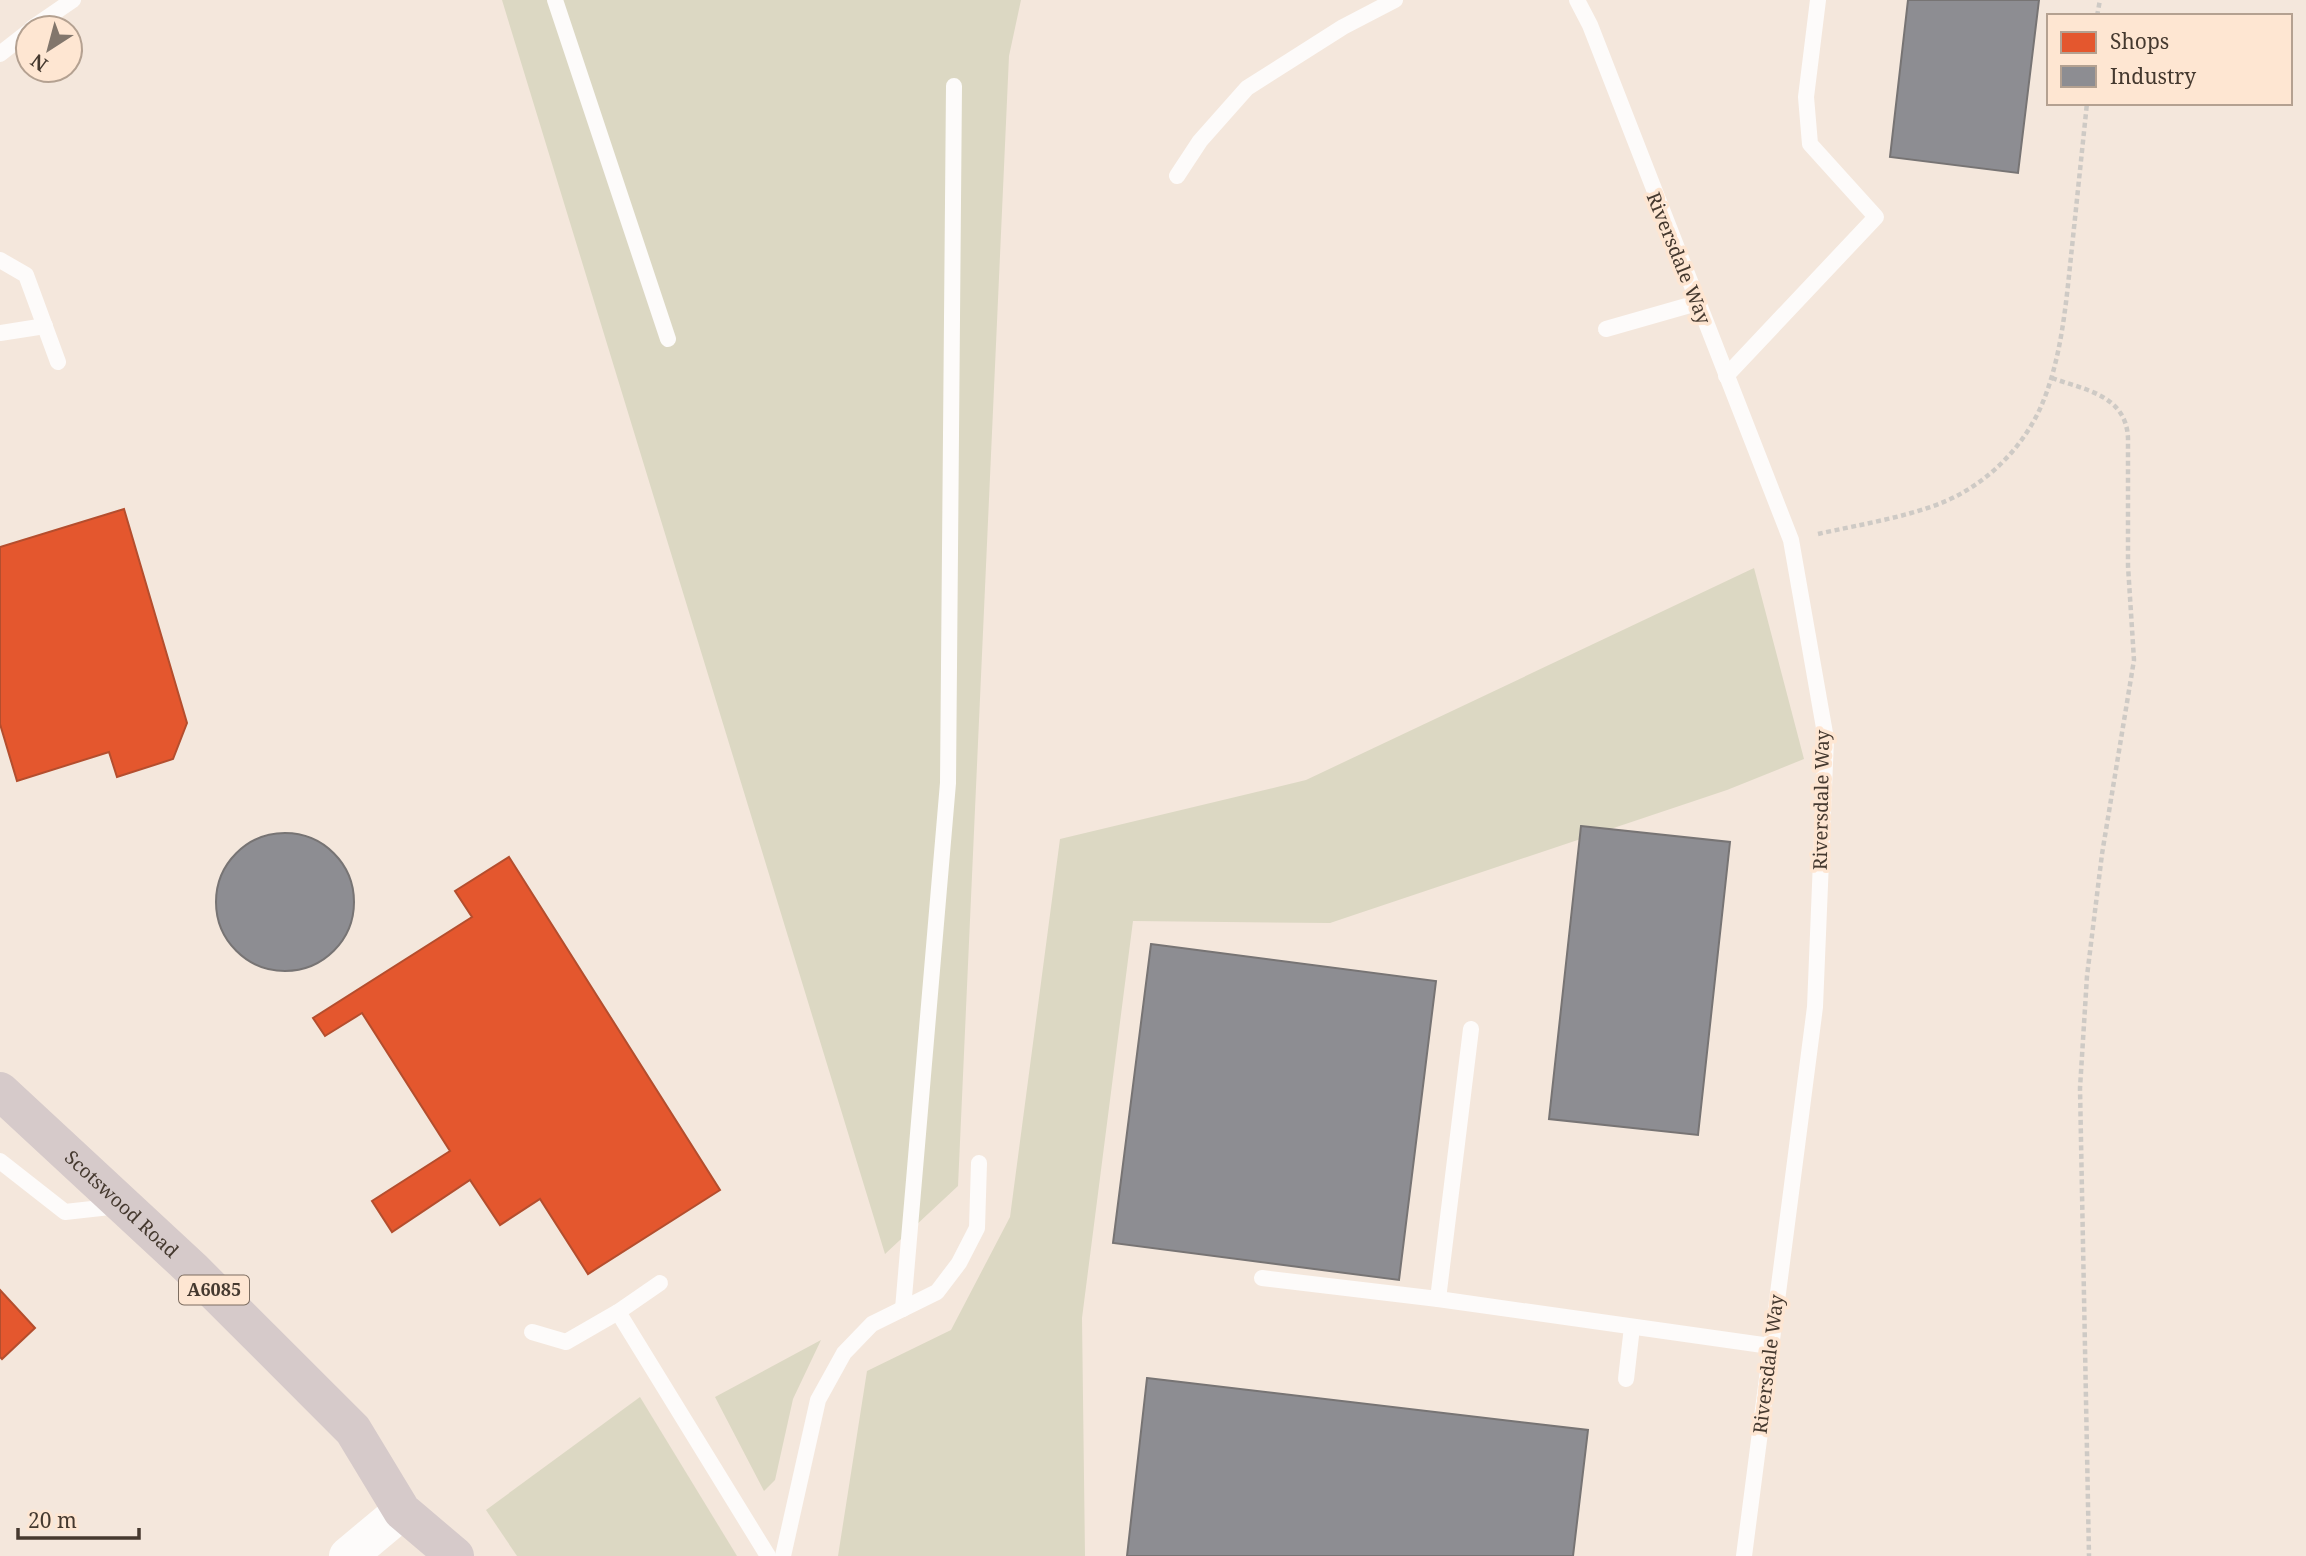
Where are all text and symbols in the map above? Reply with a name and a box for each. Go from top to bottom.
north arrow [14,14,84,84]
legend [2047,14,2292,105]
text: Shops [2110,27,2169,55]
text: N [25,48,53,78]
text: Industry [2110,62,2196,90]
street label: Riversdale Way [1641,188,1717,328]
street label: Riversdale Way [1807,729,1835,870]
street label: Scotswood Road [59,1144,185,1264]
road number: A6085 [179,1275,249,1304]
street label: Riversdale Way [1747,1293,1789,1435]
scale bar [18,1496,138,1540]
text: 20 m [28,1506,77,1534]

